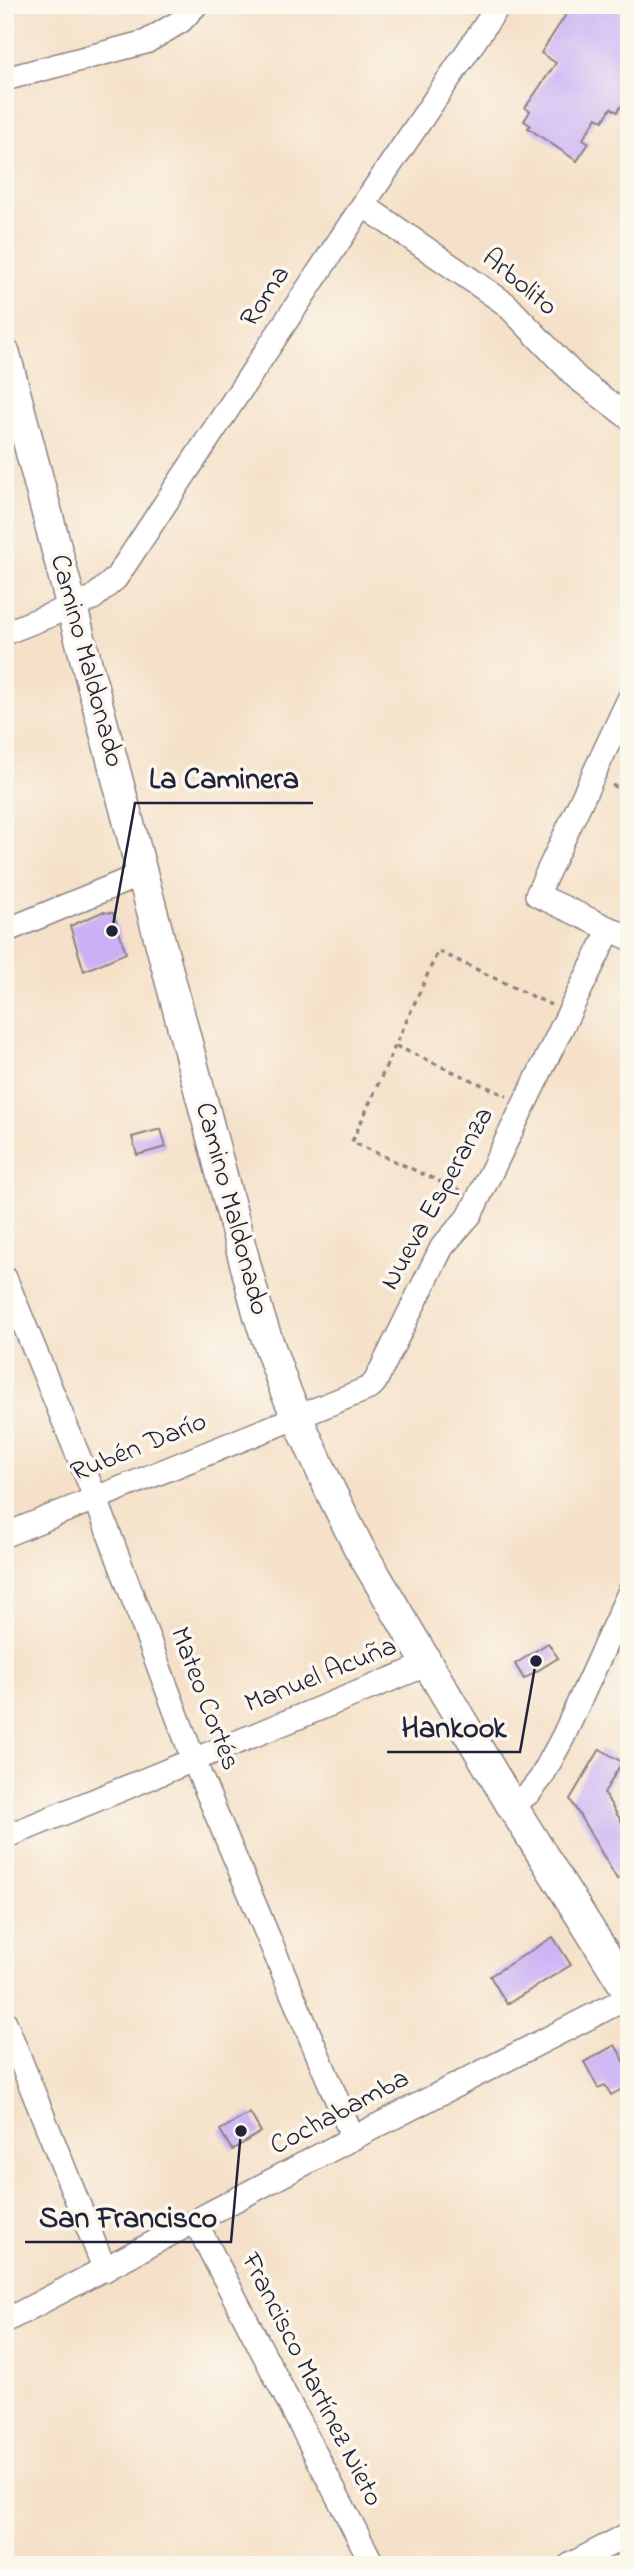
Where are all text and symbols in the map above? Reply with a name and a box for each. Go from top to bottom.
street label: Arbolito [472,239,566,327]
street label: Roma [231,258,301,336]
street label: Camino Maldonado [38,550,134,772]
callout: La Caminera [135,752,313,803]
text: La Caminera [149,759,299,803]
street label: Camino Maldonado [183,1098,279,1320]
street label: Nueva Esperanza [371,1100,505,1298]
street label: Rubén Darío [65,1402,213,1494]
street label: Mateo Cortés [158,1621,250,1777]
street label: Manuel Acuña [239,1627,403,1725]
callout: Hankook [387,1701,520,1752]
text: Hankook [402,1708,507,1752]
street label: Cochabamba [263,2059,417,2167]
callout: San Francisco [25,2191,231,2242]
text: San Francisco [39,2198,217,2242]
street label: Francisco Martínez Nieto [229,2245,393,2514]

